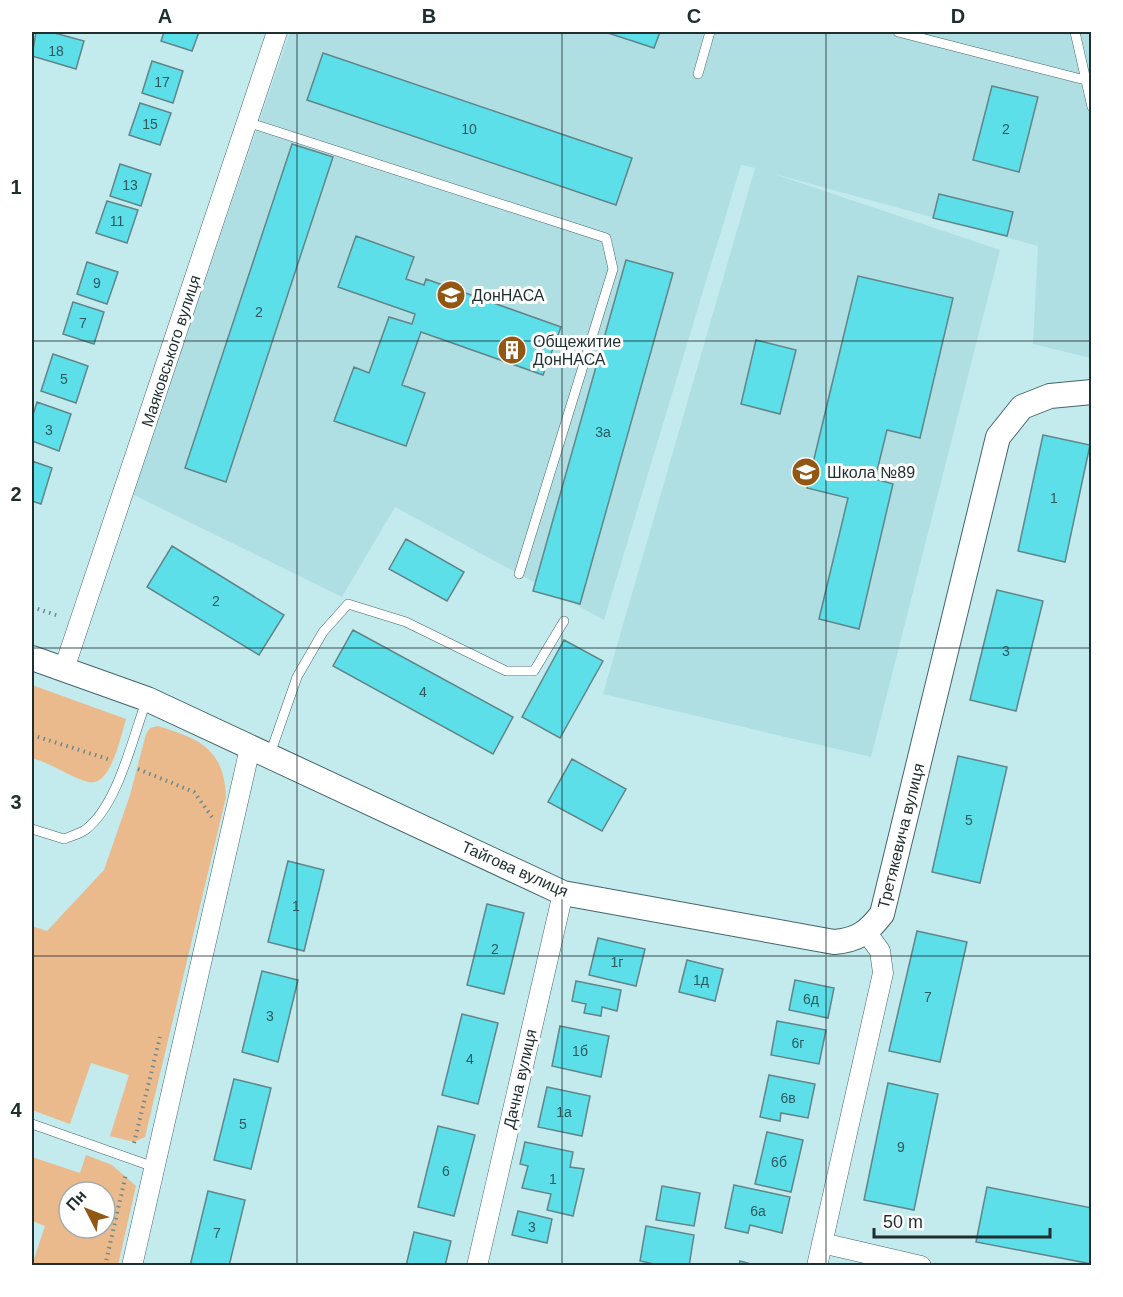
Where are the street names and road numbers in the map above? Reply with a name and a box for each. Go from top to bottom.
street label: Маяковського вулиця [138,273,204,429]
street label: Третякевича вулиця [875,762,927,910]
street label: Тайгова вулиця [459,838,571,900]
street label: Дачна вулиця [500,1027,540,1131]

